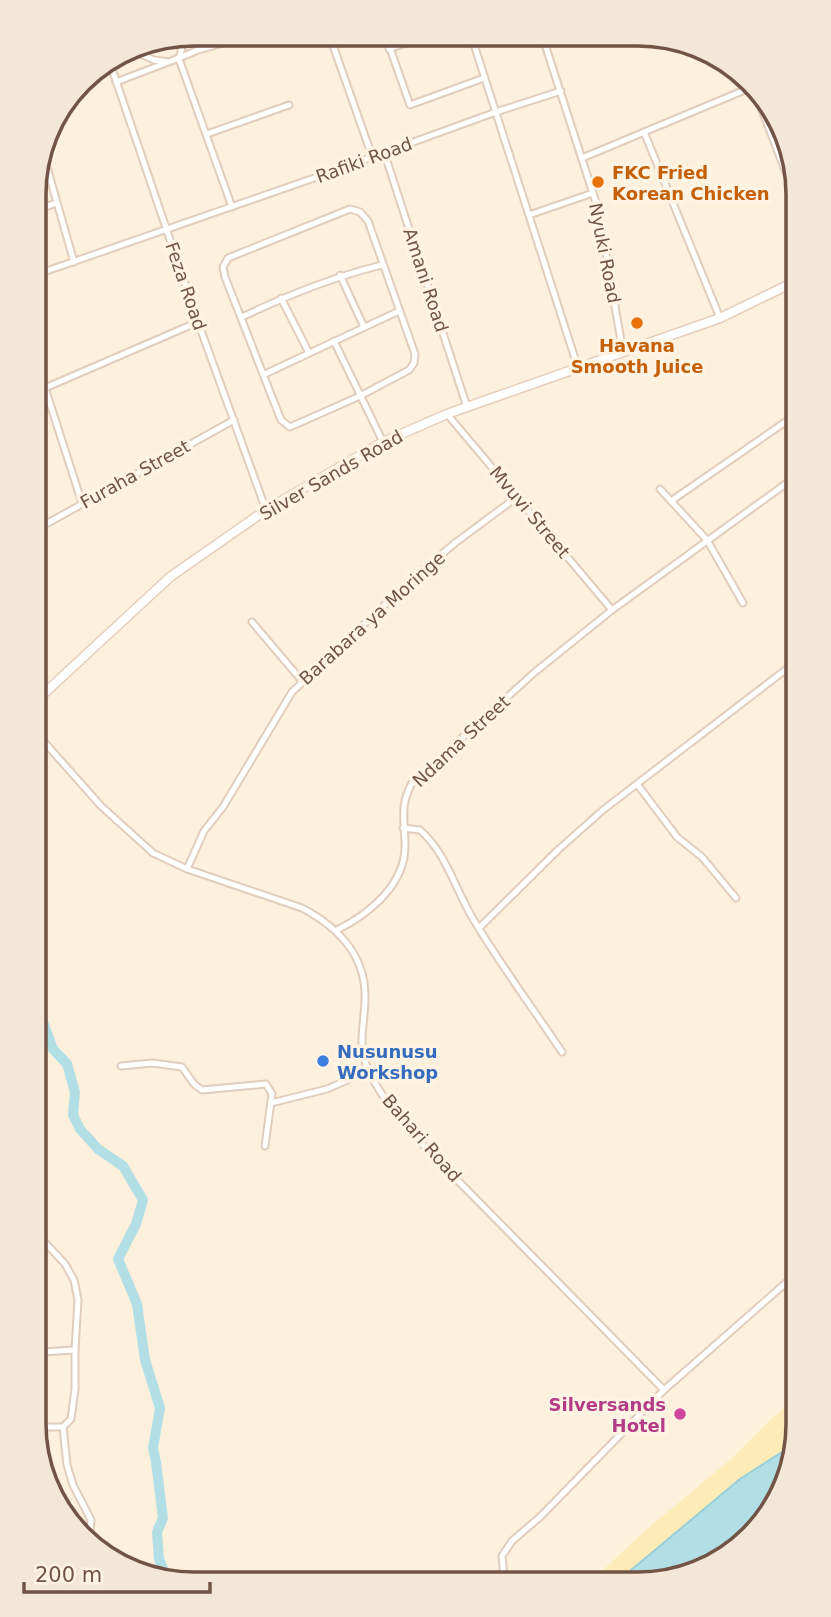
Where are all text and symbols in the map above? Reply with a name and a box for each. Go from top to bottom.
street label: Rafiki Road [313,133,415,187]
place label: FKC Fried Korean Chicken [612,162,770,204]
marker: FKC Fried Korean Chicken [590,174,606,190]
street label: Nyuki Road [585,201,625,305]
street label: Amani Road [399,225,453,335]
street label: Feza Road [161,239,211,333]
marker: Havana Smooth Juice [629,315,645,331]
place label: Havana Smooth Juice [571,335,703,377]
street label: Silver Sands Road [256,425,406,525]
street label: Furaha Street [77,435,193,513]
street label: Mvuvi Street [485,462,575,562]
street label: Barabara ya Moringe [295,547,449,689]
street label: Ndama Street [408,691,514,791]
place label: Nusunusu Workshop [337,1041,438,1083]
marker: Nusunusu Workshop [315,1053,331,1069]
street label: Bahari Road [378,1090,466,1186]
place label: Silversands Hotel [549,1394,666,1436]
marker: Silversands Hotel [672,1406,688,1422]
scale bar [24,1550,210,1594]
text: 200 m [35,1563,102,1587]

